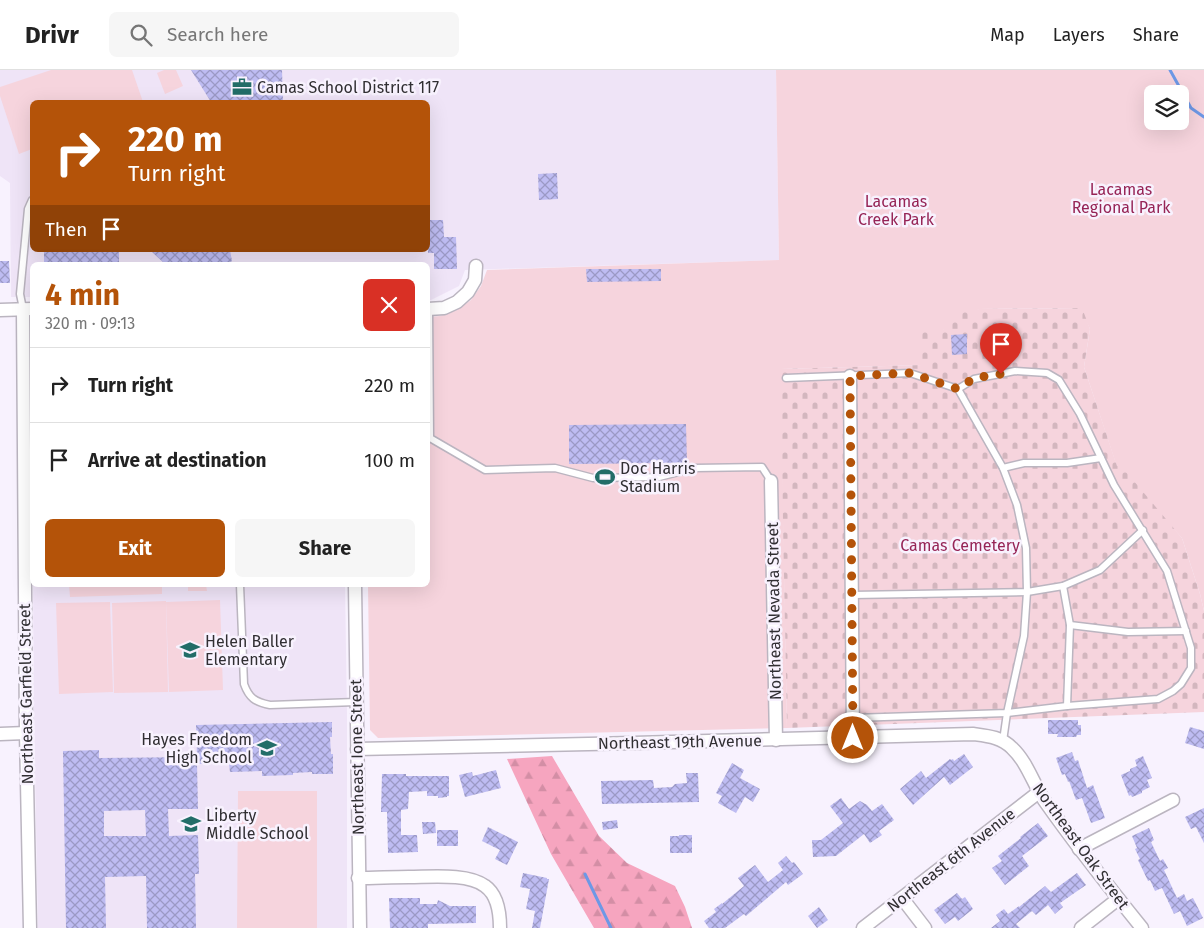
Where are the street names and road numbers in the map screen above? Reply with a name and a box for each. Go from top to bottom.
street label: Northeast Nevada Street [763,522,785,700]
street label: Northeast Garfield Street [15,603,37,785]
street label: Northeast Ione Street [346,679,368,835]
street label: Northeast 19th Avenue [598,731,762,753]
street label: Northeast Oak Street [1029,779,1133,913]
street label: Northeast 6th Avenue [883,804,1019,916]

